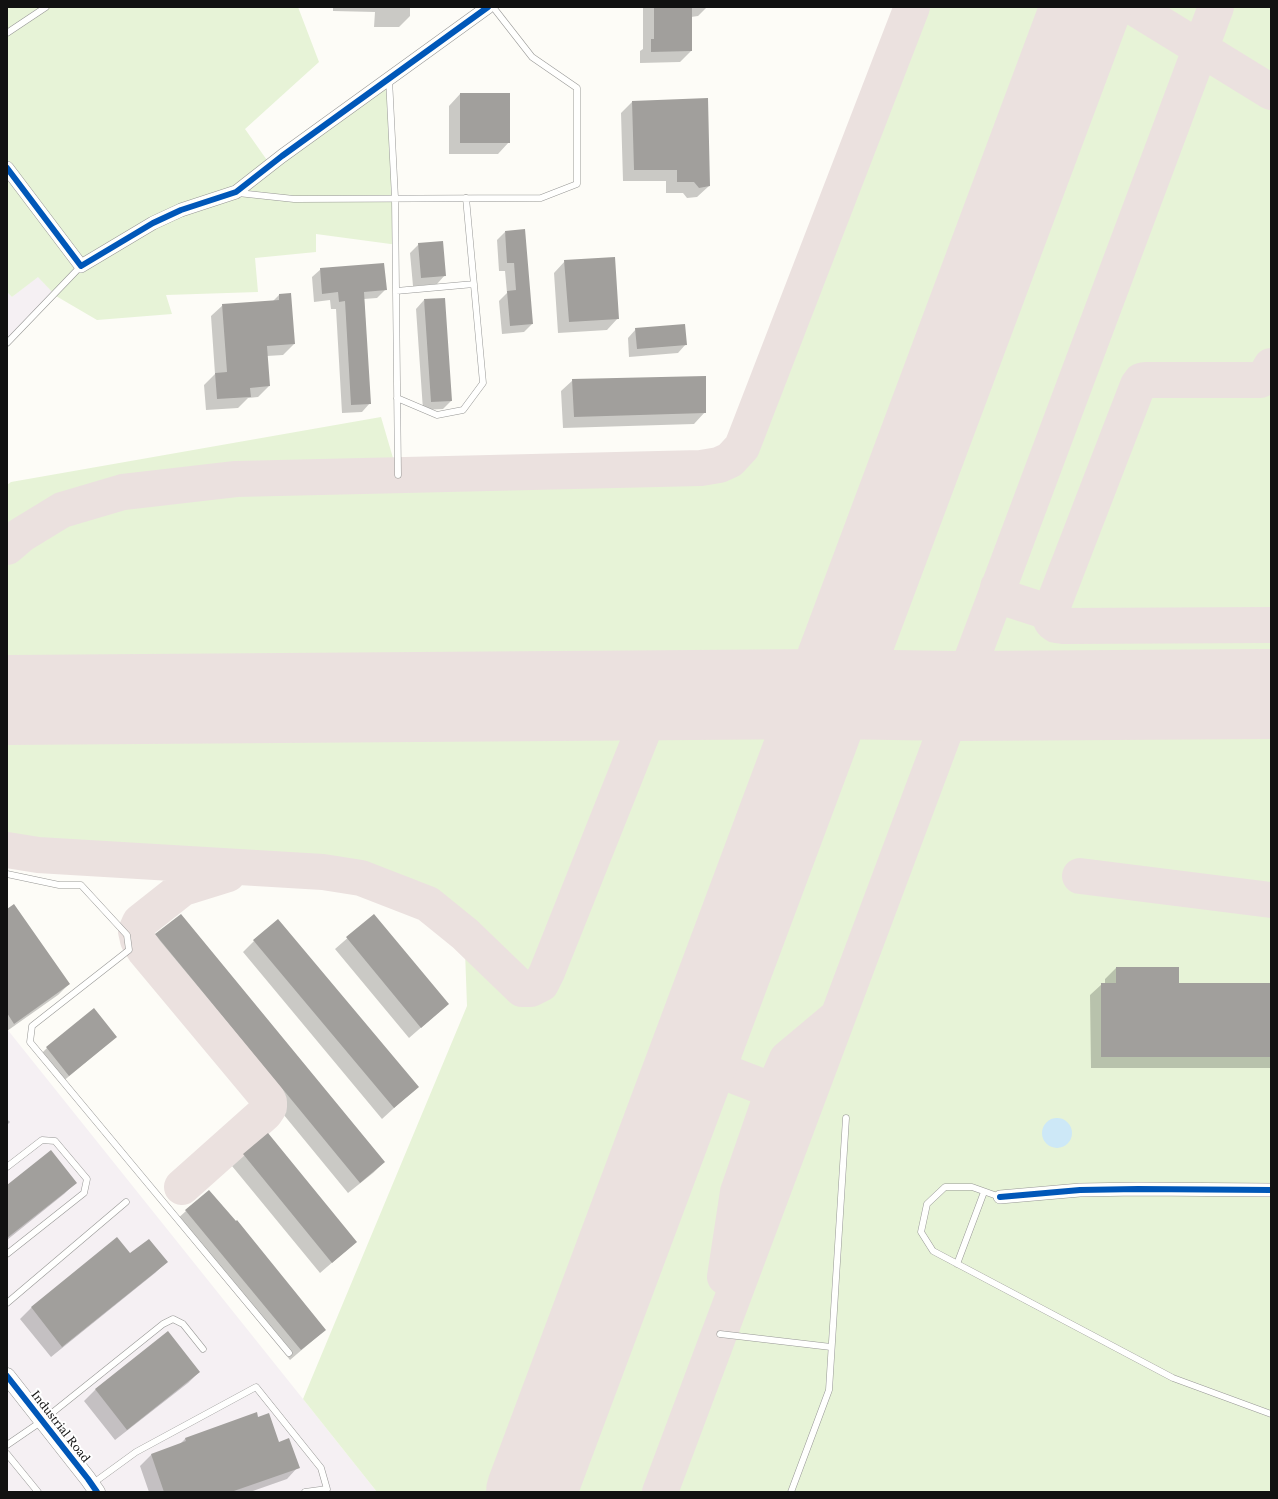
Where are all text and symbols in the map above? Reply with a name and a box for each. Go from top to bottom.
street label: Industrial Road [28,1389,92,1465]

